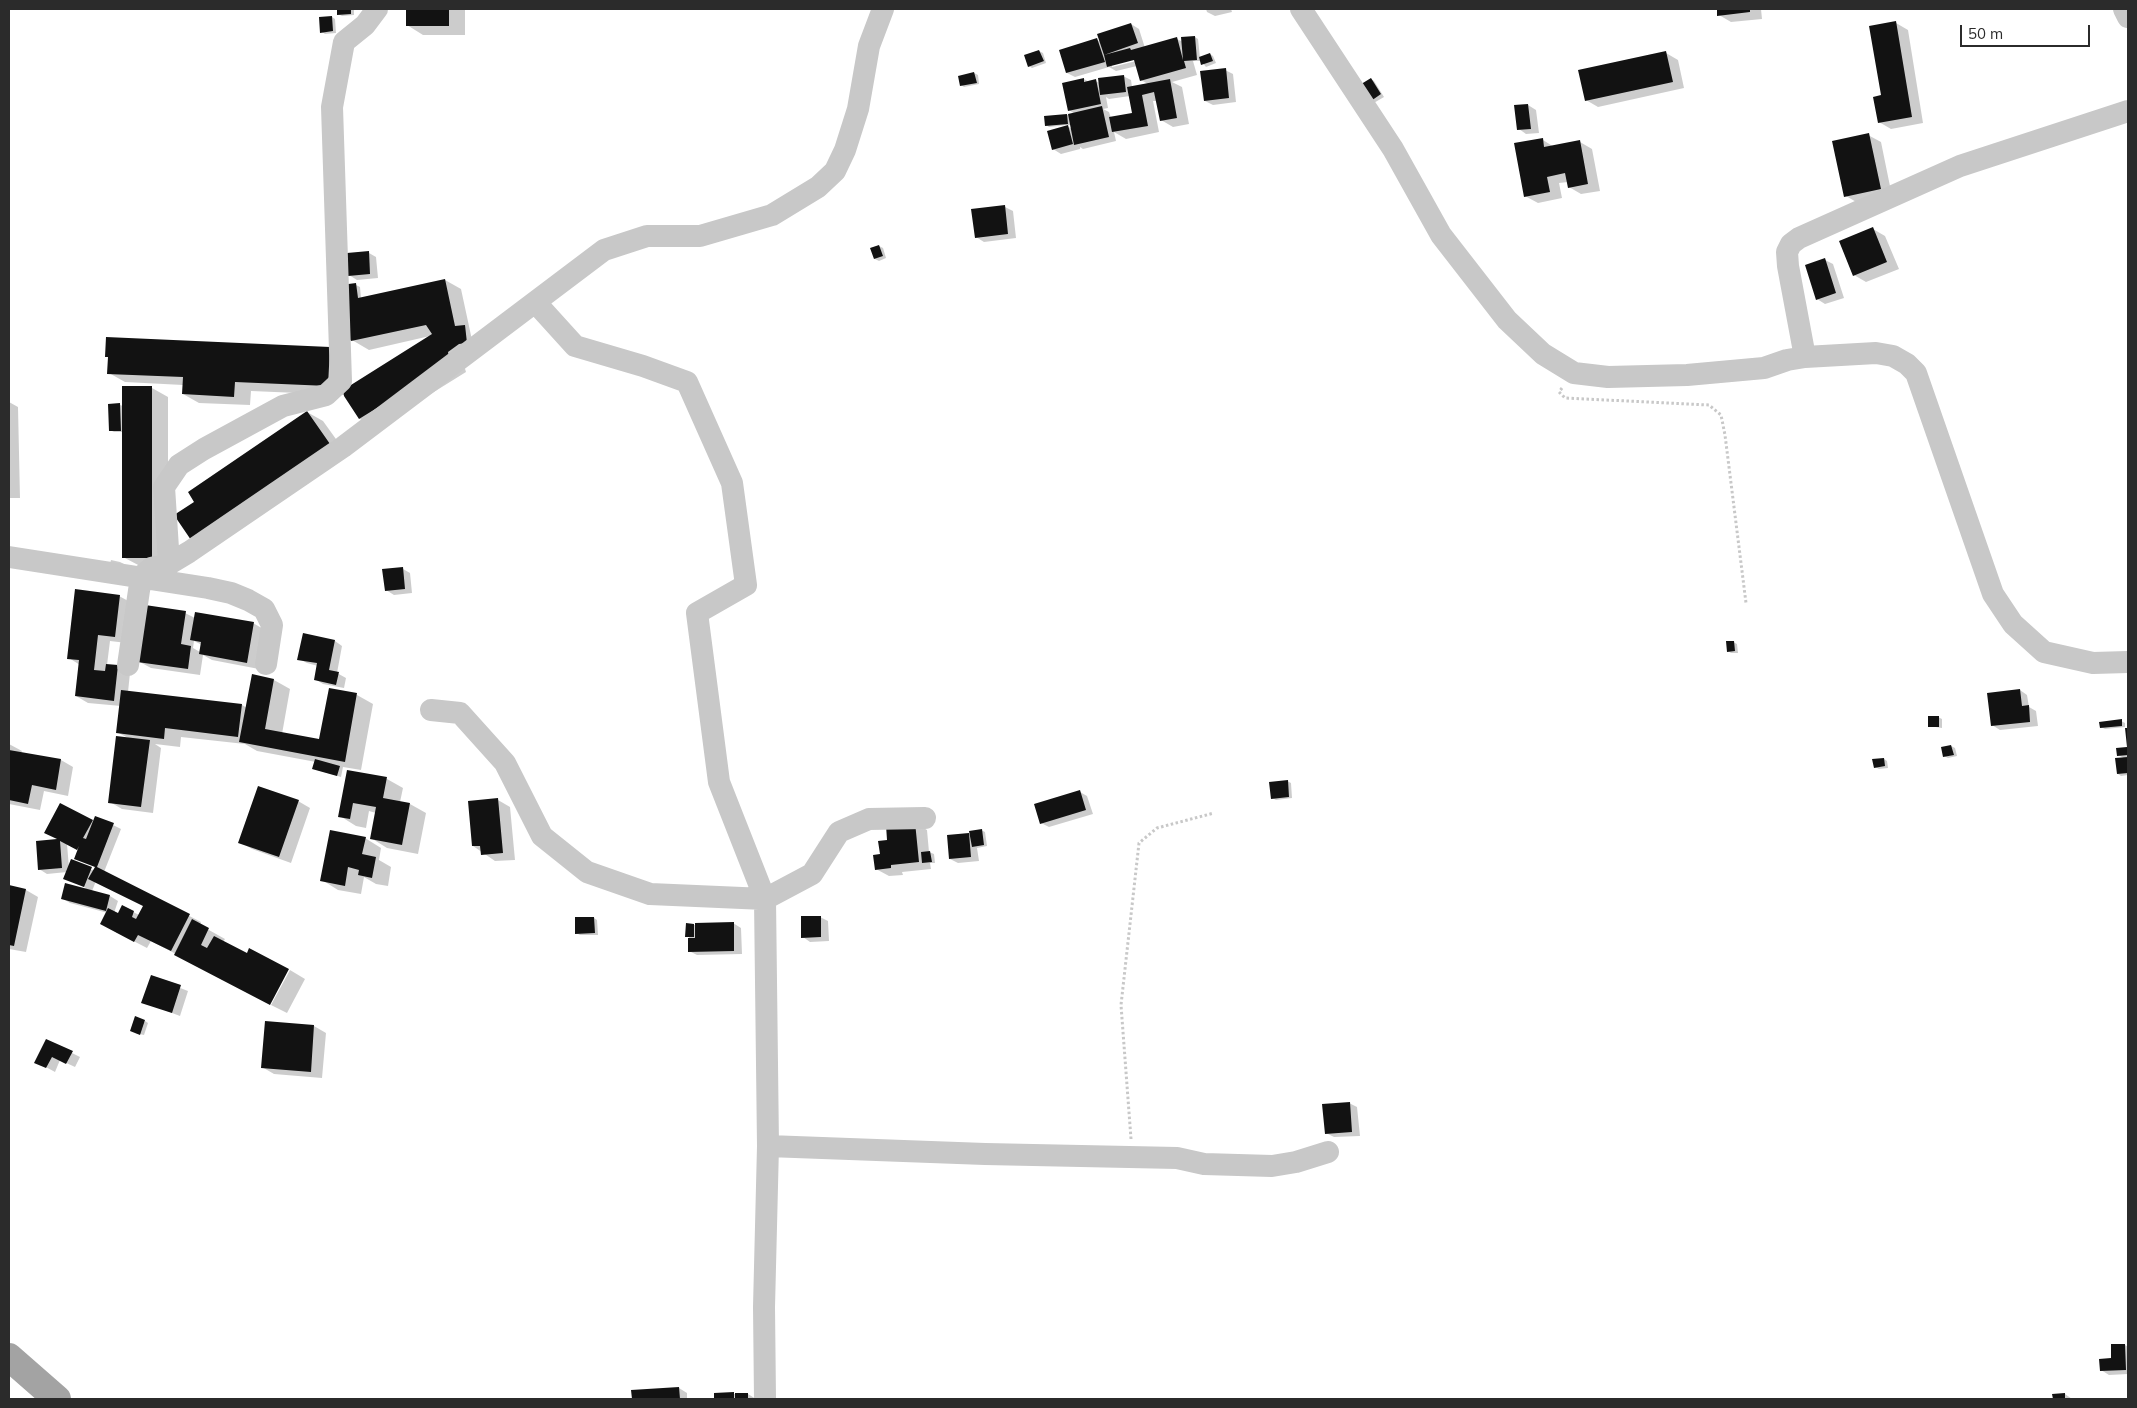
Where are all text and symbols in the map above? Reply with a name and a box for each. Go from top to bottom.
scale bar [1962,15,2092,47]
text: 50 m [1968,24,2003,43]

